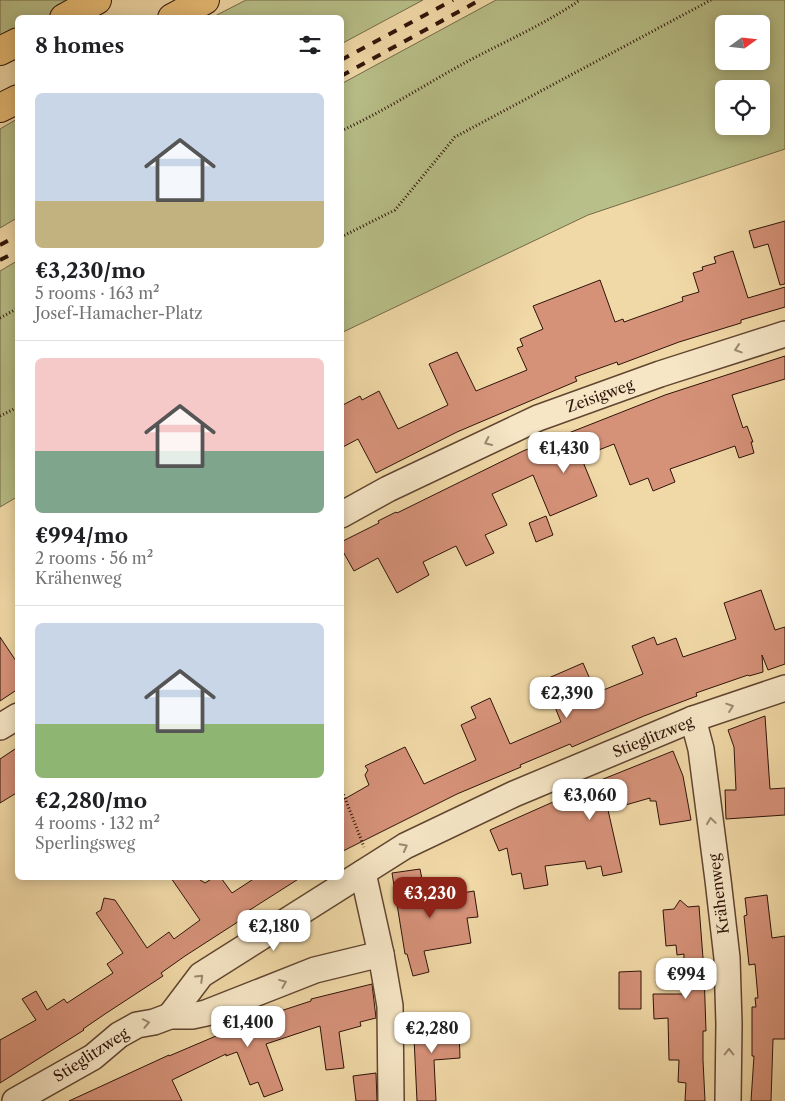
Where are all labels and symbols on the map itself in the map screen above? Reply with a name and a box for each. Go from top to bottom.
north arrow [715,15,770,70]
one-way arrow [735,343,743,353]
street label: Zeisigweg [563,375,636,417]
pin: €1,430 [523,432,605,474]
one-way arrow [484,435,493,446]
pin: €2,390 [526,676,608,719]
one-way arrow [725,703,733,713]
street label: Stieglitzweg [610,712,696,761]
pin: €3,060 [549,778,631,821]
one-way arrow [706,816,716,825]
one-way arrow [398,843,407,853]
street label: Krähenweg [704,853,733,935]
pin: €3,230 [389,876,471,919]
pin: €2,180 [233,910,315,952]
pin: €994 [656,958,716,1000]
one-way arrow [195,974,204,983]
one-way arrow [278,978,287,989]
pin: €1,400 [207,1006,289,1048]
pin: €2,280 [391,1012,473,1054]
one-way arrow [142,1019,151,1029]
street label: Stieglitzweg [50,1023,132,1086]
one-way arrow [724,1048,734,1056]

